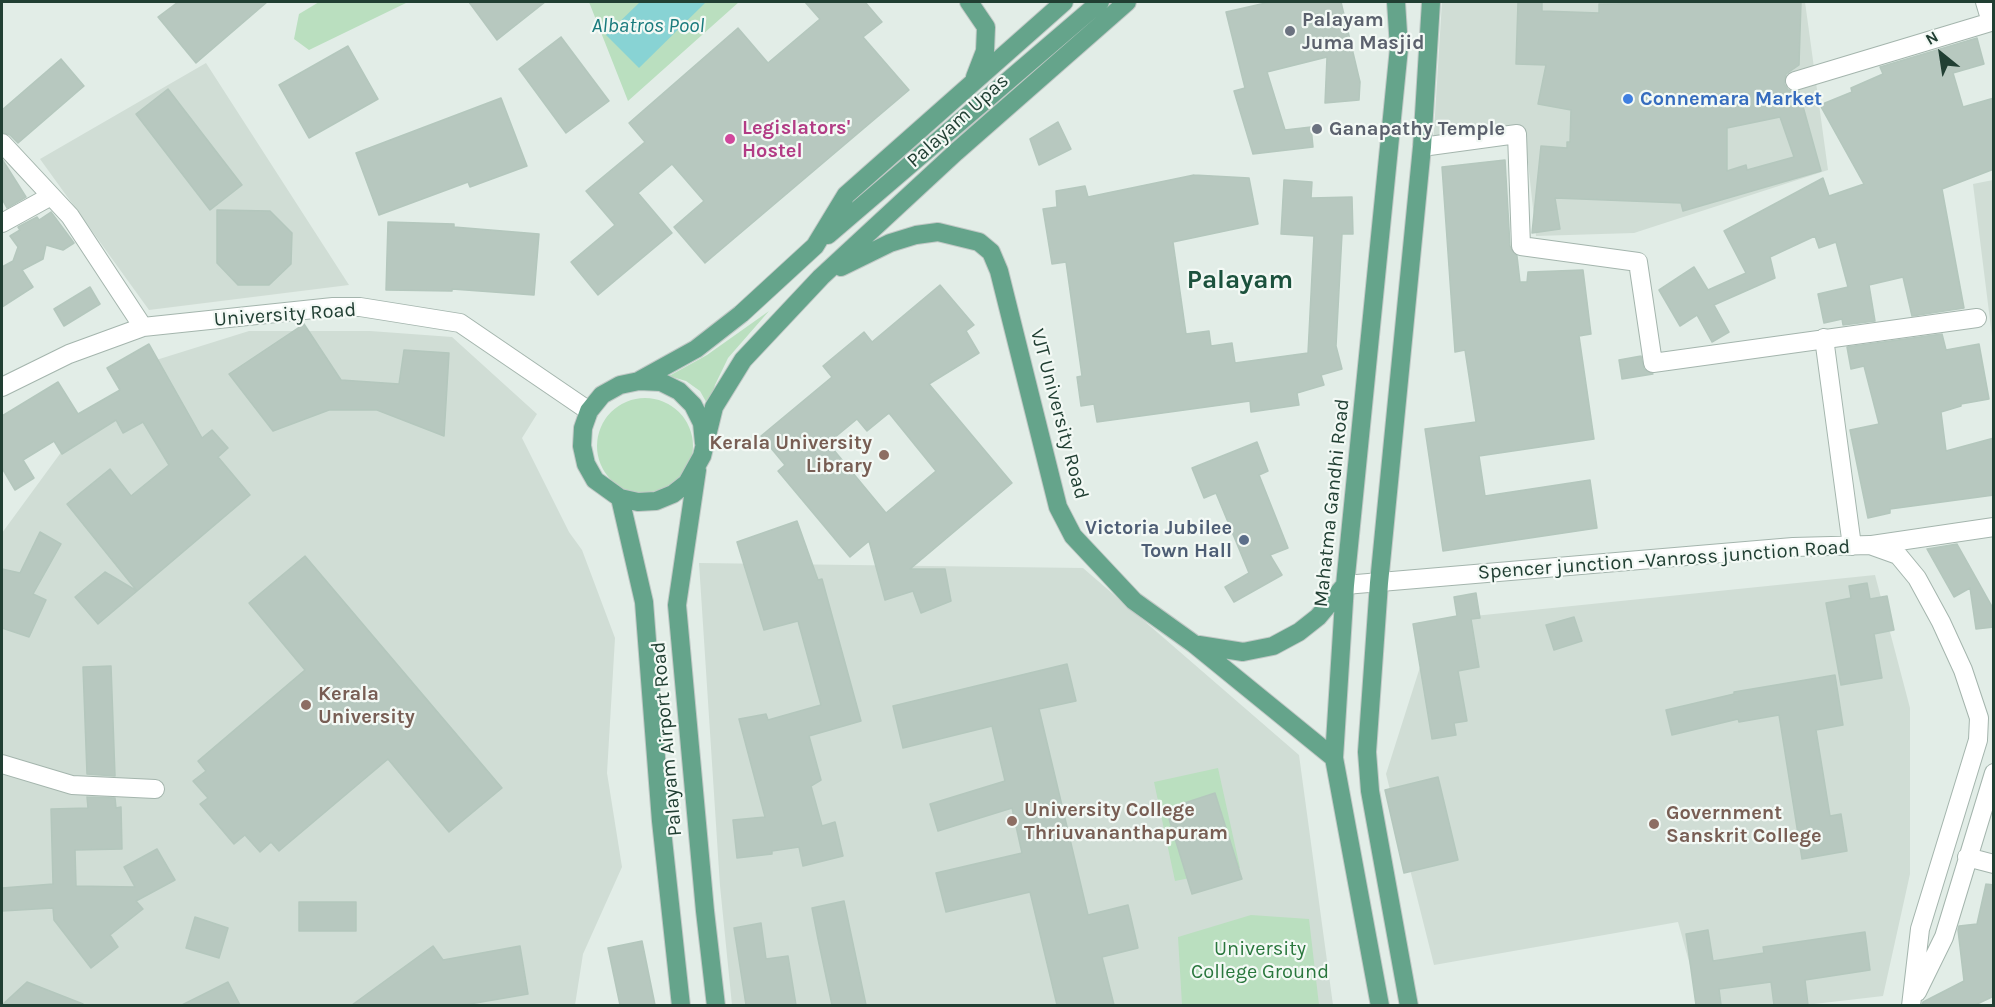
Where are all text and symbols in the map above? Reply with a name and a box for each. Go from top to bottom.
place label: Palayam Juma Masjid [1302,8,1424,55]
water label: Albatros Pool [591,13,705,39]
marker: Palayam Juma Masjid [1283,24,1297,38]
north arrow [1911,24,1971,84]
text: N [1922,27,1941,49]
street label: Palayam Upas [902,69,1014,173]
place label: Connemara Market [1640,87,1822,111]
marker: Connemara Market [1621,92,1635,106]
place label: Legislators' Hostel [742,116,850,163]
place label: Ganapathy Temple [1329,117,1505,141]
marker: Ganapathy Temple [1310,122,1324,136]
marker: Legislators' Hostel [723,132,737,146]
district label: Palayam [1187,265,1293,297]
street label: University Road [213,298,357,332]
street label: VJT University Road [1025,326,1093,502]
street label: Mahatma Gandhi Road [1309,397,1355,609]
place label: Kerala University Library [709,431,872,478]
marker: Kerala University Library [877,448,891,462]
place label: Victoria Jubilee Town Hall [1085,516,1232,563]
marker: Victoria Jubilee Town Hall [1237,533,1251,547]
street label: Spencer junction -Vanross junction Road [1477,535,1851,585]
street label: Palayam Airport Road [647,641,687,837]
place label: Kerala University [318,682,415,729]
marker: Kerala University [299,698,313,712]
place label: University College Thriuvananthapuram [1024,798,1228,845]
place label: Government Sanskrit College [1666,801,1822,848]
marker: University College Thriuvananthapuram [1005,814,1019,828]
marker: Government Sanskrit College [1647,817,1661,831]
park label: University College Ground [1191,937,1329,984]

